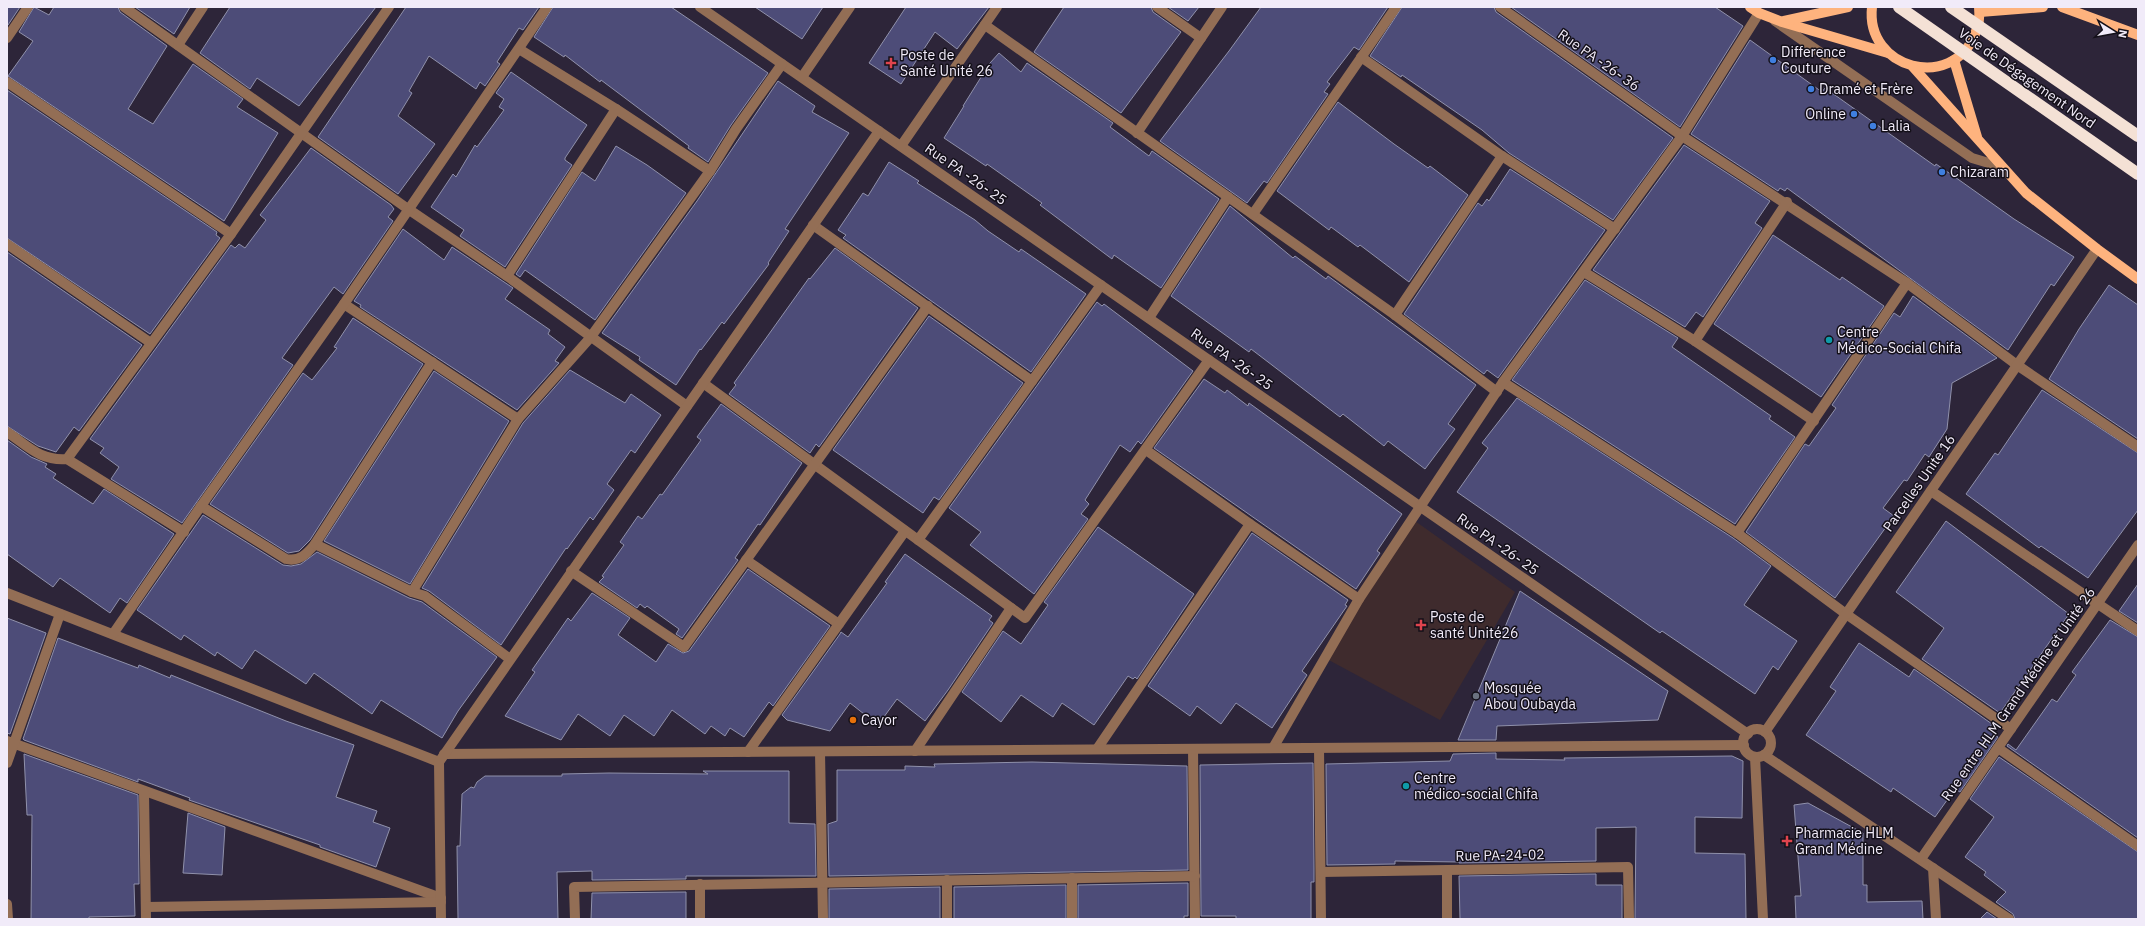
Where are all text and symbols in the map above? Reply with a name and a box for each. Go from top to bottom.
north arrow [2093,12,2133,52]
street label: Voie de Dégagement Nord [1955,24,2099,132]
street label: Rue PA -26- 36 [1554,25,1644,95]
text: N [2115,29,2130,39]
place label: Difference Couture [1781,43,1846,77]
place label: Poste de Santé Unité 26 [900,46,993,80]
marker: Difference Couture [1768,55,1778,65]
marker: Poste de Santé Unité 26 [885,57,897,69]
place label: Dramé et Frère [1819,80,1913,98]
marker: Dramé et Frère [1806,84,1816,94]
place label: Online [1805,105,1846,123]
marker: Online [1849,109,1859,119]
place label: Lalia [1881,117,1911,135]
marker: Lalia [1868,121,1878,131]
street label: Rue PA -26- 25 [921,139,1011,209]
place label: Chizaram [1950,163,2009,181]
marker: Chizaram [1937,167,1947,177]
place label: Centre Médico-Social Chifa [1837,323,1962,357]
street label: Rue PA -26- 25 [1187,324,1277,394]
marker: Centre Médico-Social Chifa [1824,335,1834,345]
street label: Parcelles Unite 16 [1879,431,1959,535]
street label: Rue PA -26- 25 [1453,509,1543,579]
street label: Rue entre HLM Grand Médine et Unité 26 [1937,584,2099,804]
place label: Poste de santé Unité26 [1430,608,1518,642]
marker: Poste de santé Unité26 [1415,619,1427,631]
place label: Mosquée Abou Oubayda [1484,679,1577,713]
marker: Mosquée Abou Oubayda [1471,691,1481,701]
place label: Cayor [861,711,897,729]
marker: Cayor [848,715,858,725]
place label: Centre médico-social Chifa [1414,769,1539,803]
marker: Centre médico-social Chifa [1401,781,1411,791]
place label: Pharmacie HLM Grand Médine [1795,824,1894,858]
marker: Pharmacie HLM Grand Médine [1782,836,1792,846]
street label: Rue PA-24-02 [1455,845,1545,865]

